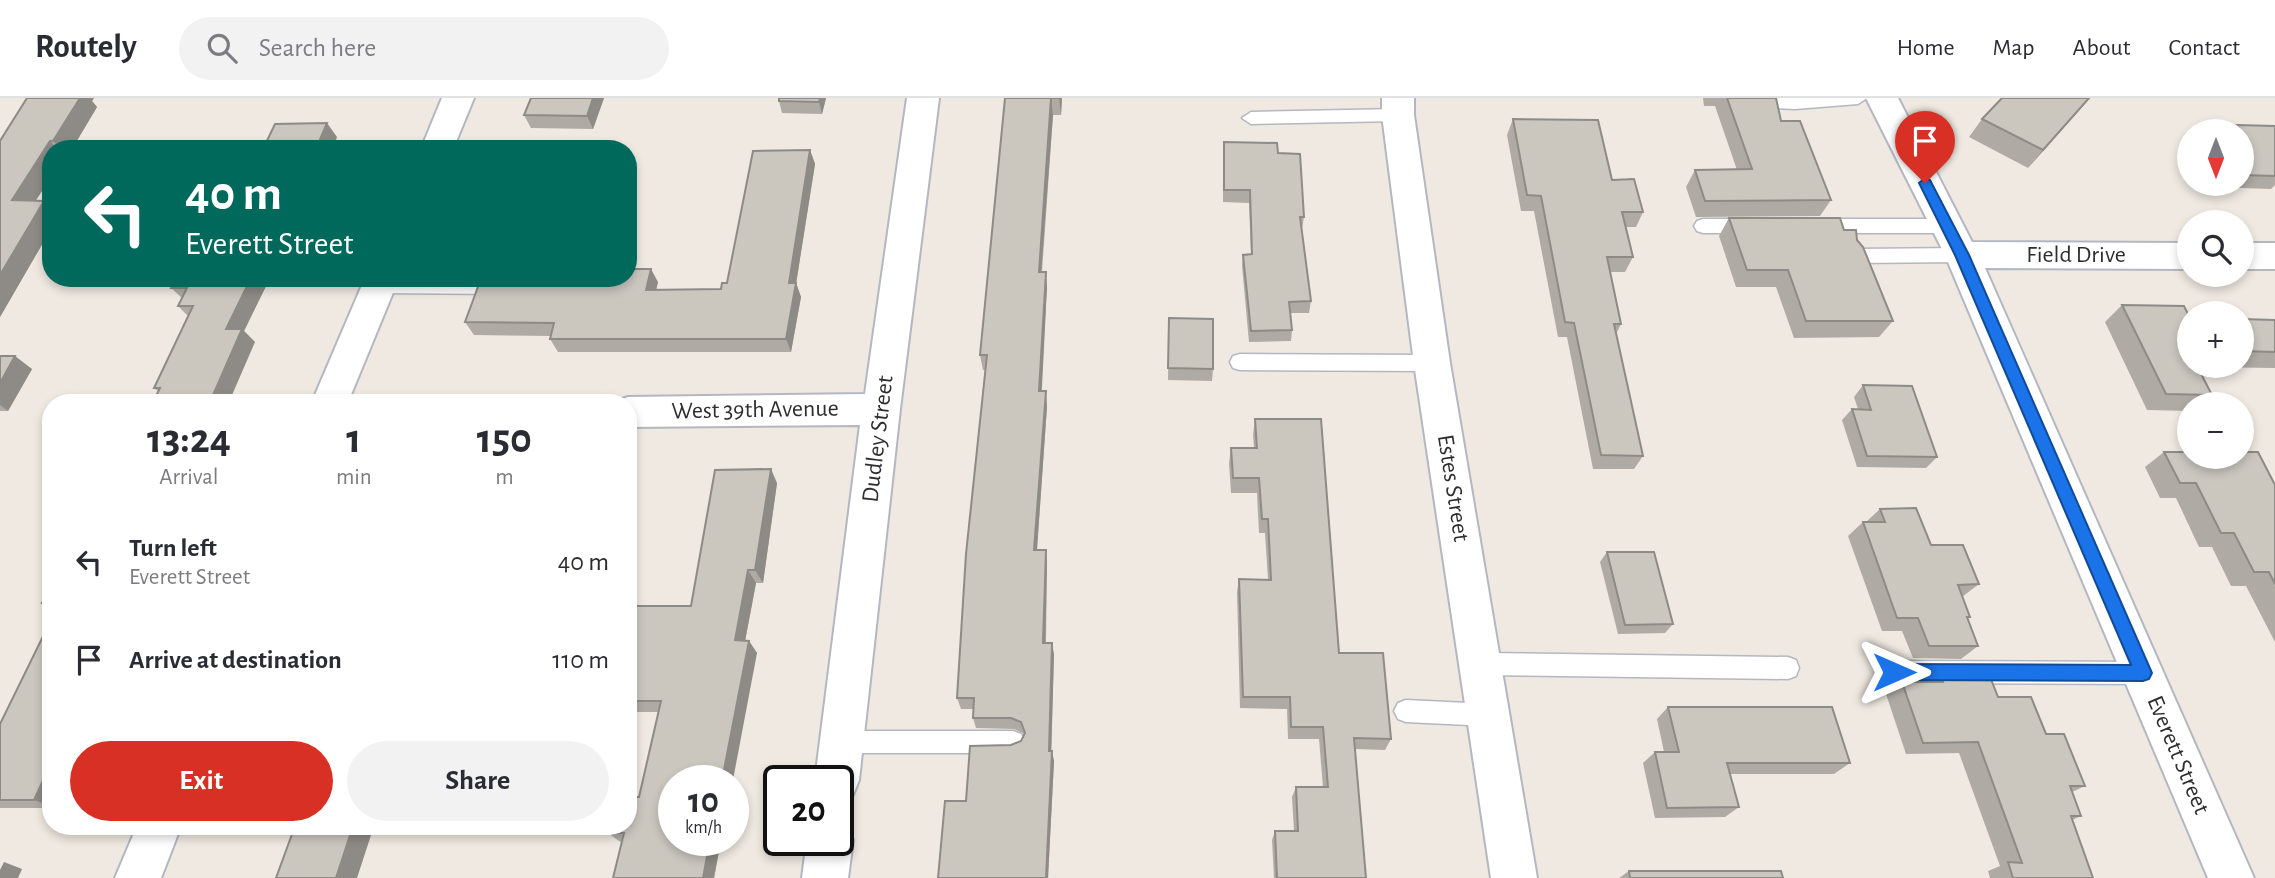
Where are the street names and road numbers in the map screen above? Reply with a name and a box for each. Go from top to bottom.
street label: Field Drive [2026,243,2126,267]
street label: Dudley Street [858,374,898,504]
street label: West 39th Avenue [671,397,839,423]
street label: Estes Street [1433,433,1473,544]
street label: Everett Street [2142,692,2214,818]

